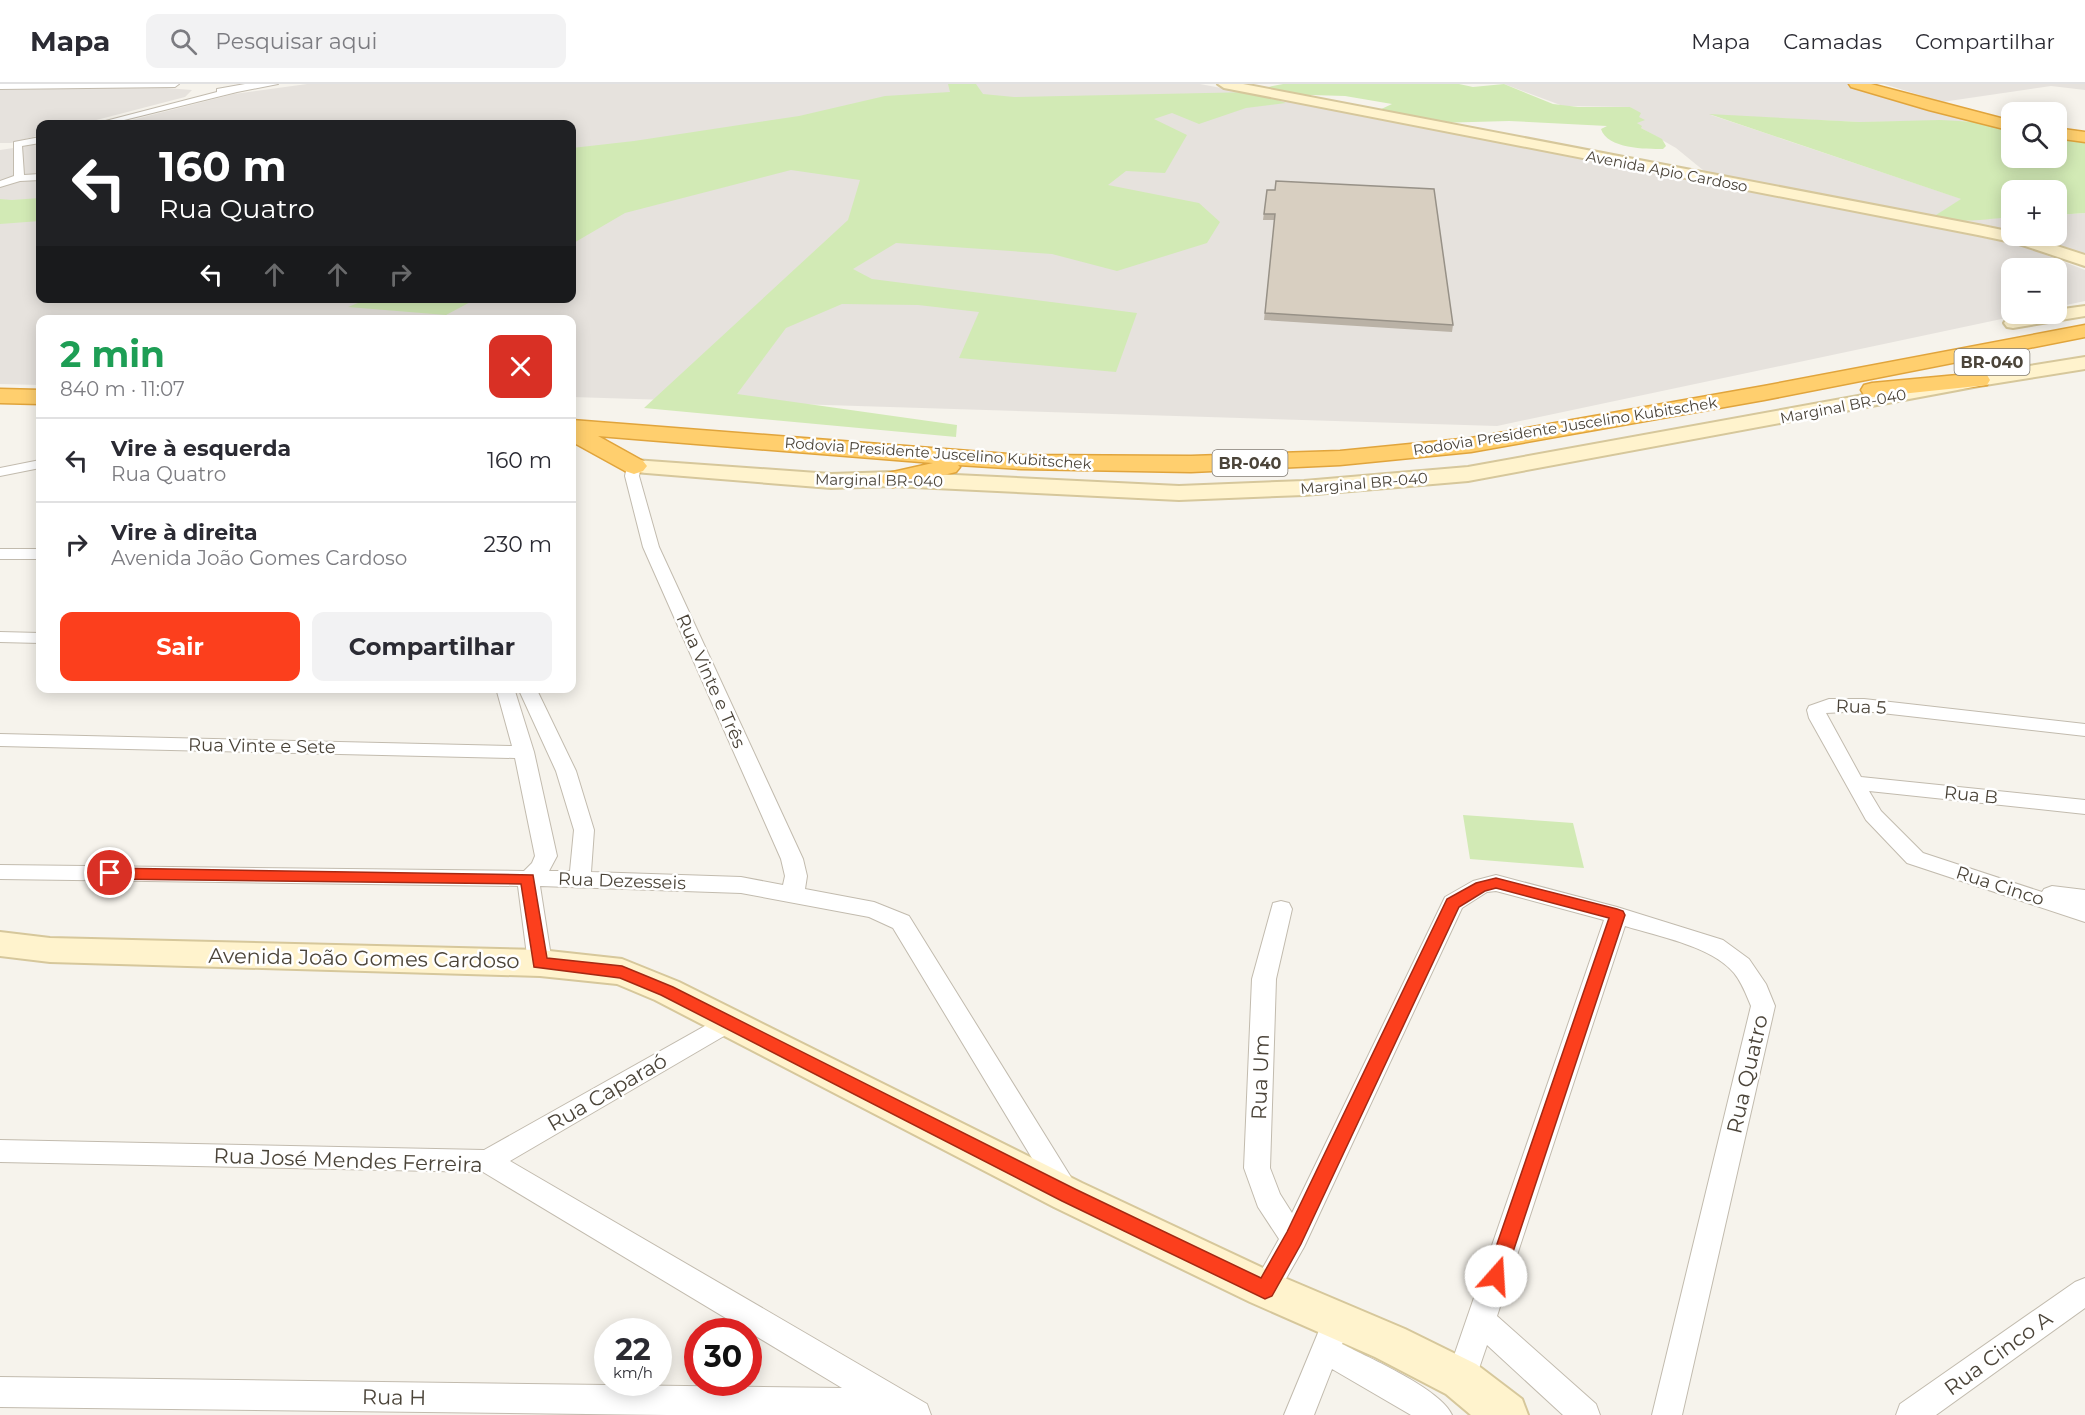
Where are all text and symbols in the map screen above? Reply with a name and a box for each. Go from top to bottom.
search box [146,14,566,68]
text: Mapa [30,24,110,58]
icon: search [167,25,200,58]
text: Pesquisar aqui [215,28,377,55]
text: Mapa [1691,29,1750,54]
text: Camadas [1783,29,1882,54]
text: Compartilhar [1915,29,2055,54]
map controls [2001,102,2067,324]
button: search [2001,102,2067,168]
text: 160 m [159,140,287,192]
icon: left [60,144,138,222]
street label: Avenida Apio Cardoso [1585,146,1749,196]
button: + [2001,180,2067,246]
text: Rua Quatro [159,192,315,225]
icon: left [195,258,228,291]
icon: ahead [258,258,291,291]
icon: ahead [321,258,354,291]
icon: right [384,258,417,291]
button: − [2001,258,2067,324]
text: 2 min [60,332,165,376]
button: close [489,335,552,398]
road number: BR-040 [1954,349,2030,375]
text: 840 m · 11:07 [60,377,185,401]
street label: Marginal BR-040 [1778,384,1908,428]
street label: Rodovia Presidente Juscelino Kubitschek [1412,393,1718,459]
street label: Rodovia Presidente Juscelino Kubitschek [784,433,1092,473]
text: Vire à esquerda [111,435,291,462]
icon: left [60,444,93,477]
text: 160 m [487,447,552,474]
road number: BR-040 [1212,450,1288,476]
text: Rua Quatro [111,462,226,486]
street label: Marginal BR-040 [1299,468,1429,498]
street label: Marginal BR-040 [815,469,943,491]
text: Vire à direita [111,519,258,546]
icon: right [60,528,93,561]
text: 230 m [483,531,552,558]
text: Avenida João Gomes Cardoso [111,546,407,570]
street label: Rua Vinte e Três [672,610,751,752]
button: Sair [60,612,300,681]
button: Compartilhar [312,612,552,681]
street label: Rua 5 [1835,695,1887,719]
street label: Rua Vinte e Sete [188,734,336,758]
street label: Rua B [1943,781,1999,809]
pin [84,847,135,898]
icon: arrive [93,856,126,889]
street label: Rua Cinco [1953,861,2047,911]
street label: Rua Dezesseis [558,868,687,894]
street label: Avenida João Gomes Cardoso [208,943,520,973]
street label: Rua Quatro [1721,1012,1773,1136]
street label: Rua Um [1246,1034,1274,1120]
street label: Rua Caparaó [543,1048,671,1136]
street label: Rua José Mendes Ferreira [213,1143,483,1177]
position arrow [1464,1244,1528,1308]
street label: Rua Cinco A [1939,1305,2058,1401]
speed limit sign: 30 [684,1318,762,1396]
text: 22 [615,1331,651,1368]
text: km/h [613,1363,653,1382]
street label: Rua H [362,1384,426,1410]

